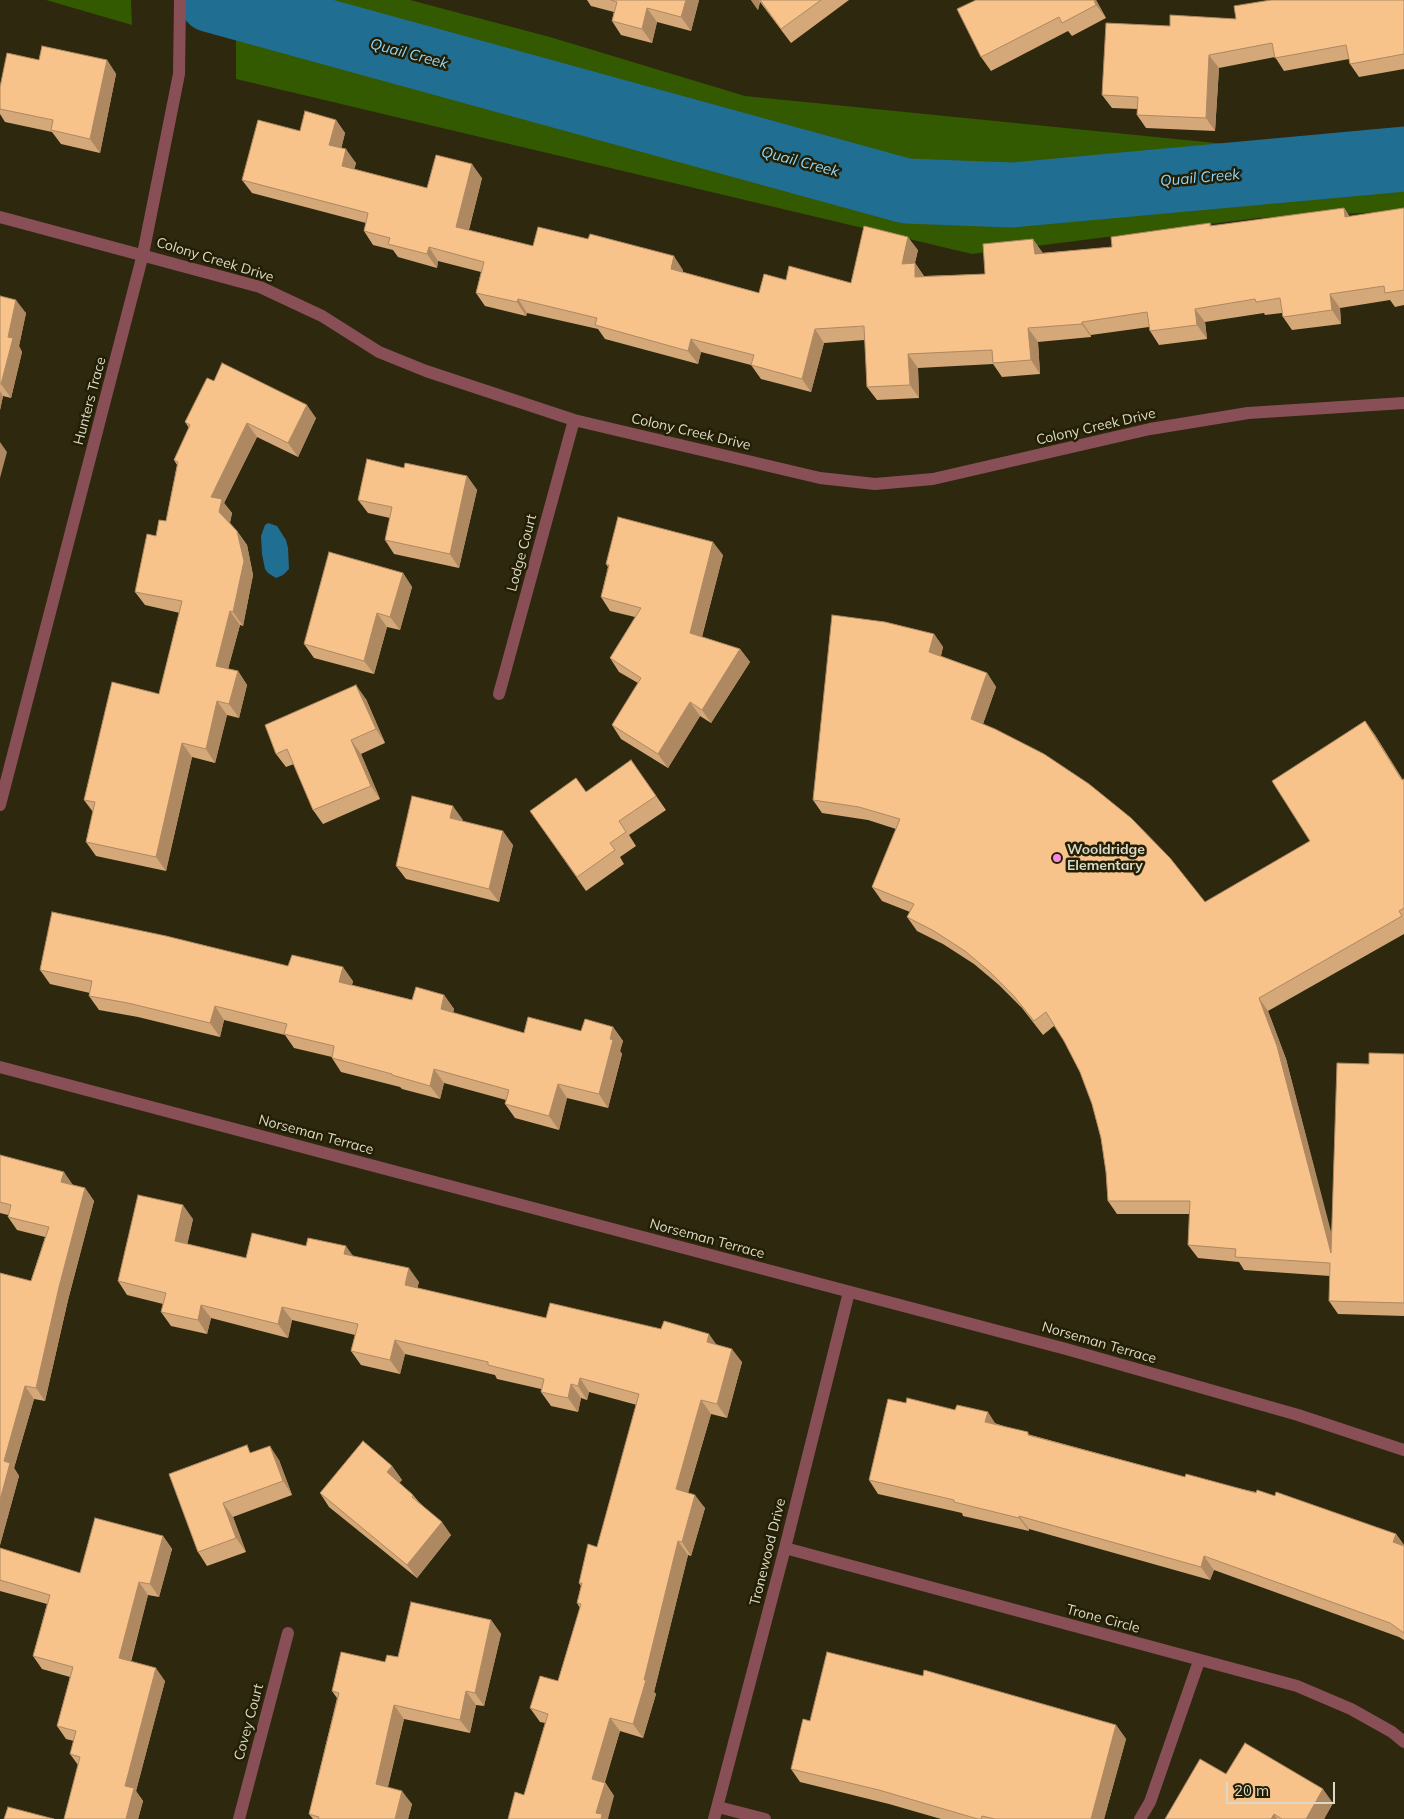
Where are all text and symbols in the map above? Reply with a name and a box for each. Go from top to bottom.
water label: Quail Creek [368,35,450,73]
water label: Quail Creek [759,143,841,181]
water label: Quail Creek [1159,166,1241,190]
street label: Colony Creek Drive [154,234,276,286]
street label: Hunters Trace [70,355,110,447]
street label: Colony Creek Drive [1035,405,1157,449]
street label: Colony Creek Drive [630,410,752,454]
street label: Lodge Court [504,513,540,593]
place label: Wooldridge Elementary [1067,842,1145,874]
marker: Wooldridge Elementary [1051,852,1063,864]
street label: Norseman Terrace [257,1112,375,1158]
street label: Norseman Terrace [648,1216,766,1262]
street label: Norseman Terrace [1040,1319,1158,1367]
street label: Tronewood Drive [747,1497,789,1607]
street label: Trone Circle [1064,1601,1142,1637]
street label: Covey Court [231,1682,267,1762]
scale bar [1229,1772,1338,1804]
text: 20 m [1234,1781,1269,1800]

